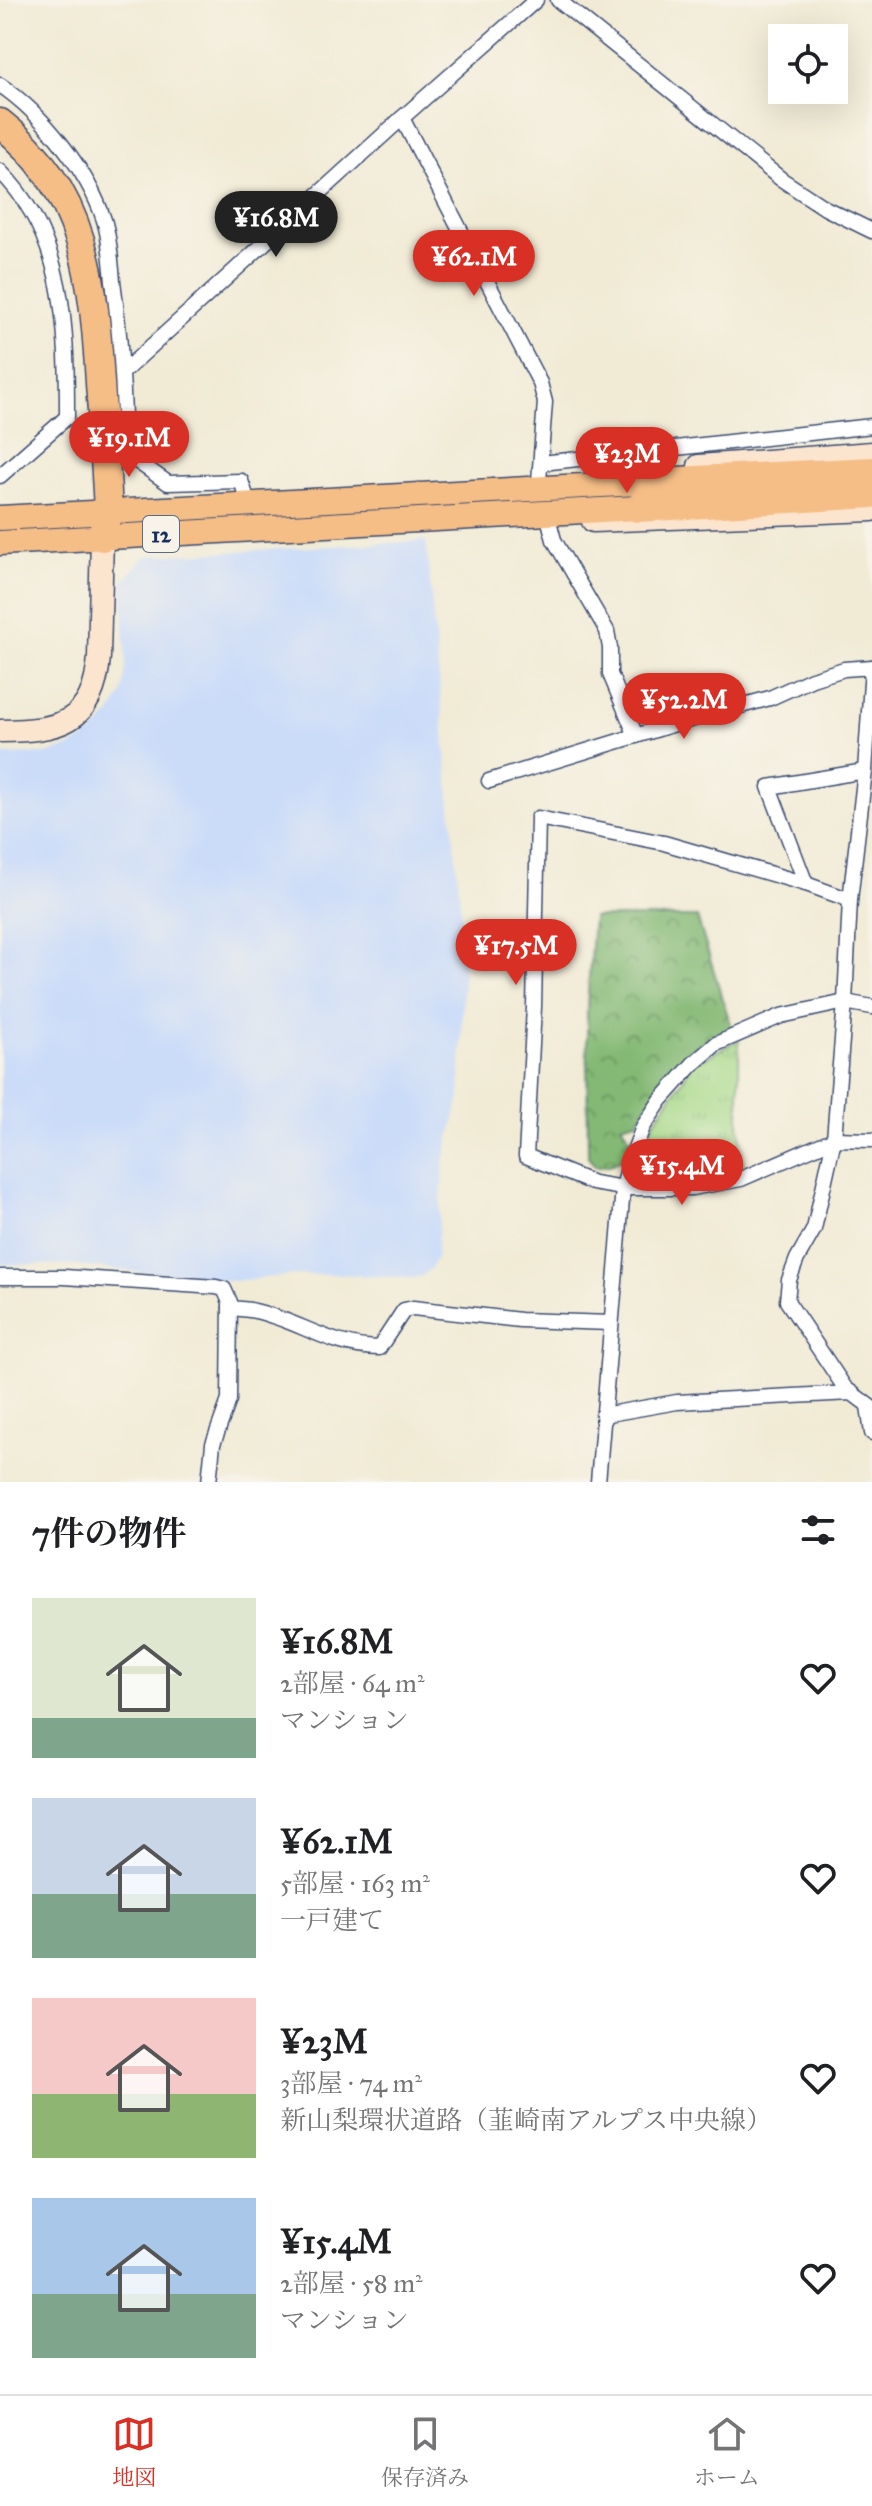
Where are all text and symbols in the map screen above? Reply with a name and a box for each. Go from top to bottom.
map controls [768,24,848,104]
button: locate [768,24,848,104]
pin: ¥16.8M [211,191,341,259]
text: ¥16.8M [233,201,319,233]
pin: ¥62.1M [409,230,539,298]
text: ¥62.1M [431,240,517,272]
pin: ¥19.1M [64,411,194,479]
text: ¥19.1M [87,421,171,453]
pin: ¥23M [580,427,674,495]
text: ¥23M [593,437,661,469]
road number: 12 [143,516,179,552]
pin: ¥52.2M [619,673,749,741]
text: ¥52.2M [640,683,728,715]
pin: ¥17.5M [451,919,581,987]
text: ¥17.5M [474,929,558,961]
pin: ¥15.4M [617,1139,747,1207]
text: ¥15.4M [639,1149,725,1181]
icon: filters [796,1508,840,1552]
text: 7件の物件 [32,1513,186,1554]
text: ¥16.8M [280,1621,393,1662]
icon: home [96,1630,192,1726]
icon: heart [796,1656,840,1700]
text: 2部屋 · 64 m² [280,1667,425,1699]
text: マンション [280,1704,409,1736]
text: ¥62.1M [280,1821,393,1862]
icon: home [96,1830,192,1926]
icon: heart [796,1856,840,1900]
text: 5部屋 · 163 m² [280,1867,430,1899]
text: 一戸建て [280,1904,384,1936]
text: ¥23M [280,2021,368,2062]
icon: home [96,2030,192,2126]
icon: heart [796,2056,840,2100]
text: 3部屋 · 74 m² [280,2067,422,2099]
text: 新山梨環状道路（韮崎南アルプス中央線） [280,2104,772,2136]
text: ¥15.4M [280,2221,392,2262]
icon: home [96,2230,192,2326]
icon: heart [796,2256,840,2300]
text: 2部屋 · 58 m² [280,2267,423,2299]
text: マンション [280,2304,409,2336]
tab: 地図 [112,2412,156,2491]
tab: 保存済み [381,2412,469,2491]
tab: ホーム [694,2412,760,2491]

